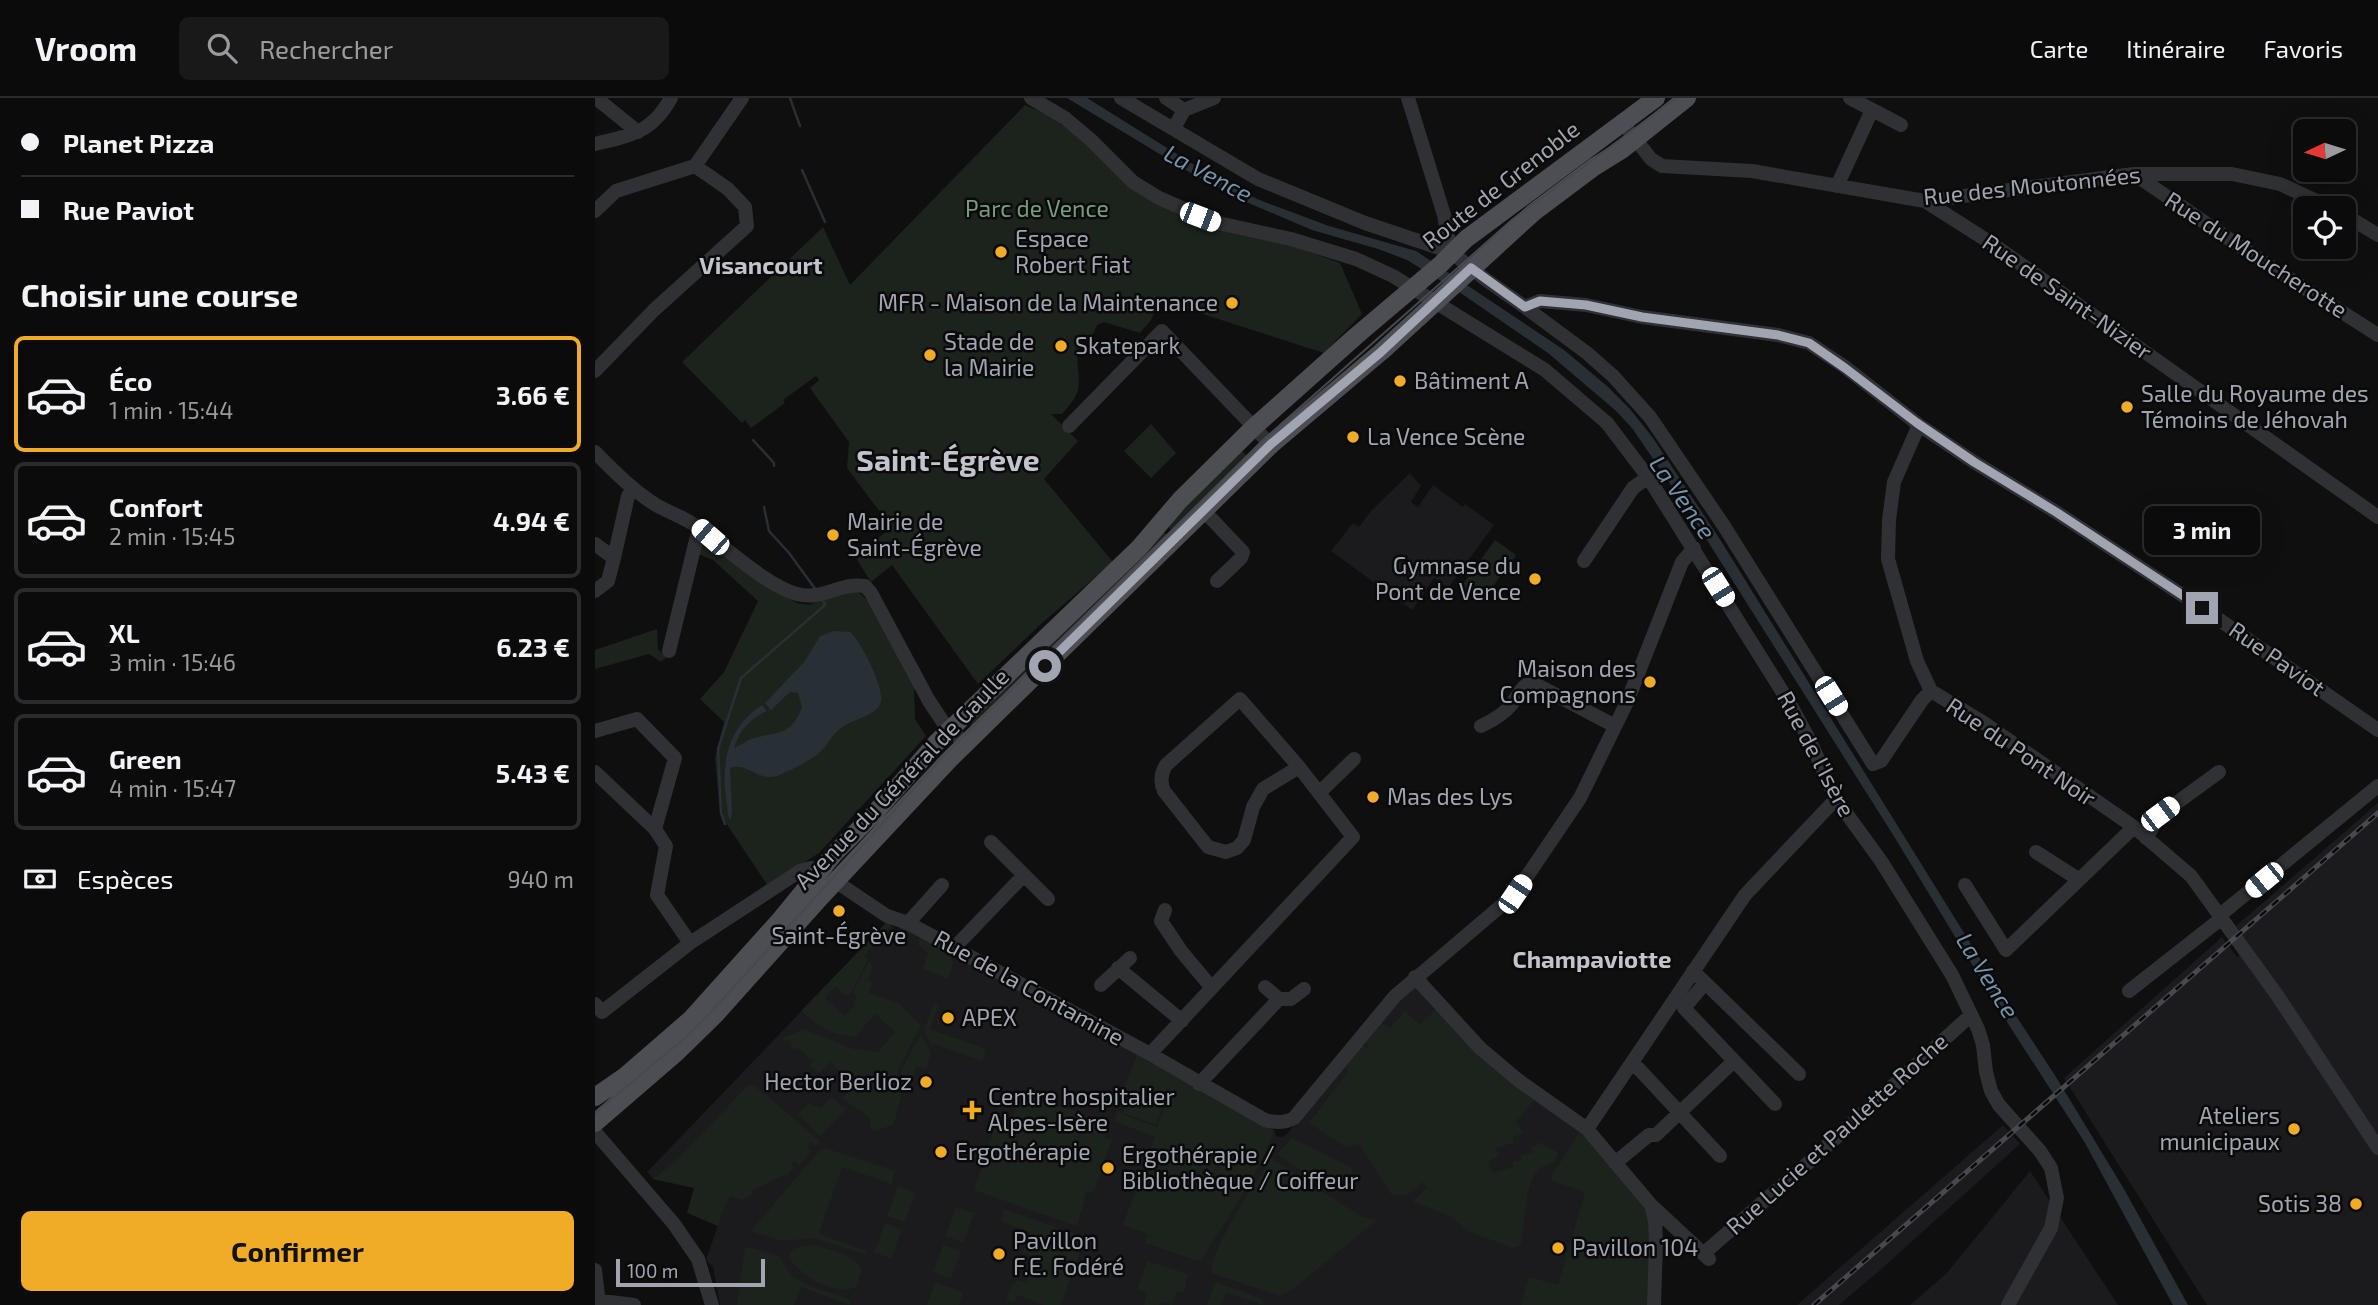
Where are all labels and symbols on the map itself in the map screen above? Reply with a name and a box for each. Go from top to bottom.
street label: Route de Grenoble [1416,114,1585,254]
north arrow [2293,119,2355,182]
water label: La Vence [1160,137,1258,208]
street label: Rue des Moutonnées [1922,160,2142,210]
street label: Rue du Moucherotte [2160,185,2353,323]
park label: Parc de Vence [965,194,1109,222]
car [1177,200,1224,234]
place label: Espace Robert Fiat [1015,224,1130,278]
street label: Rue de Saint-Nizier [1978,227,2158,365]
marker: Espace Robert Fiat [993,244,1009,260]
district label: Visancourt [699,250,823,279]
place label: MFR - Maison de la Maintenance [878,288,1218,316]
marker: MFR - Maison de la Maintenance [1224,295,1240,311]
place label: Stade de la Mairie [944,327,1034,381]
place label: Skatepark [1075,331,1181,359]
marker: Skatepark [1053,338,1069,354]
marker: Stade de la Mairie [922,347,938,363]
place label: Bâtiment A [1414,366,1530,394]
marker: Bâtiment A [1392,373,1408,389]
place label: Salle du Royaume des Témoins de Jéhovah [2141,379,2369,433]
marker: Salle du Royaume des Témoins de Jéhovah [2119,399,2135,415]
place label: La Vence Scène [1367,422,1525,450]
marker: La Vence Scène [1345,429,1361,445]
district label: Saint-Égrève [856,441,1040,477]
water label: La Vence [1644,450,1723,545]
callout: 3 min [2144,506,2260,556]
place label: Mairie de Saint-Égrève [847,507,982,561]
car [688,515,733,559]
marker: Mairie de Saint-Égrève [825,527,841,543]
place label: Gymnase du Pont de Vence [1375,551,1521,605]
car [1698,564,1739,610]
marker: Gymnase du Pont de Vence [1527,571,1543,587]
route end [2186,592,2218,624]
street label: Rue Paviot [2224,615,2331,702]
route start [1029,650,1061,682]
place label: Maison des Compagnons [1499,654,1636,708]
street label: Avenue du Général de Gaulle [788,662,1014,895]
car [1811,673,1852,719]
marker: Maison des Compagnons [1642,674,1658,690]
street label: Rue de l'Isère [1772,686,1862,821]
street label: Rue du Pont Noir [1942,691,2102,811]
place label: Mas des Lys [1387,782,1513,810]
marker: Mas des Lys [1365,789,1381,805]
car [2137,793,2184,835]
car [2242,859,2287,901]
car [1495,871,1536,917]
marker: Saint-Égrève [831,903,847,919]
place label: Saint-Égrève [772,921,906,949]
street label: Rue de la Contamine [930,923,1129,1051]
water label: La Vence [1951,927,2026,1023]
district label: Champaviotte [1513,944,1671,973]
place label: APEX [962,1003,1017,1031]
marker: APEX [940,1010,956,1026]
street label: Rue Lucie et Paulette Roche [1720,1027,1953,1240]
place label: Hector Berlioz [764,1067,912,1095]
marker: Hector Berlioz [918,1074,934,1090]
place label: Centre hospitalier Alpes-Isère [988,1082,1175,1136]
marker: Centre hospitalier Alpes-Isère [962,1100,982,1120]
place label: Ateliers municipaux [2160,1101,2280,1155]
marker: Ateliers municipaux [2286,1121,2302,1137]
place label: Ergothérapie [955,1137,1091,1165]
place label: Ergothérapie / Bibliothèque / Coiffeur [1122,1140,1359,1194]
marker: Ergothérapie [933,1144,949,1160]
marker: Ergothérapie / Bibliothèque / Coiffeur [1100,1160,1116,1176]
place label: Sotis 38 [2258,1189,2342,1217]
marker: Sotis 38 [2348,1196,2364,1212]
place label: Pavillon F.E. Fodéré [1013,1226,1124,1280]
place label: Pavillon 104 [1572,1233,1698,1261]
marker: Pavillon 104 [1550,1240,1566,1256]
marker: Pavillon F.E. Fodéré [991,1246,1007,1262]
scale bar [616,1256,765,1288]

